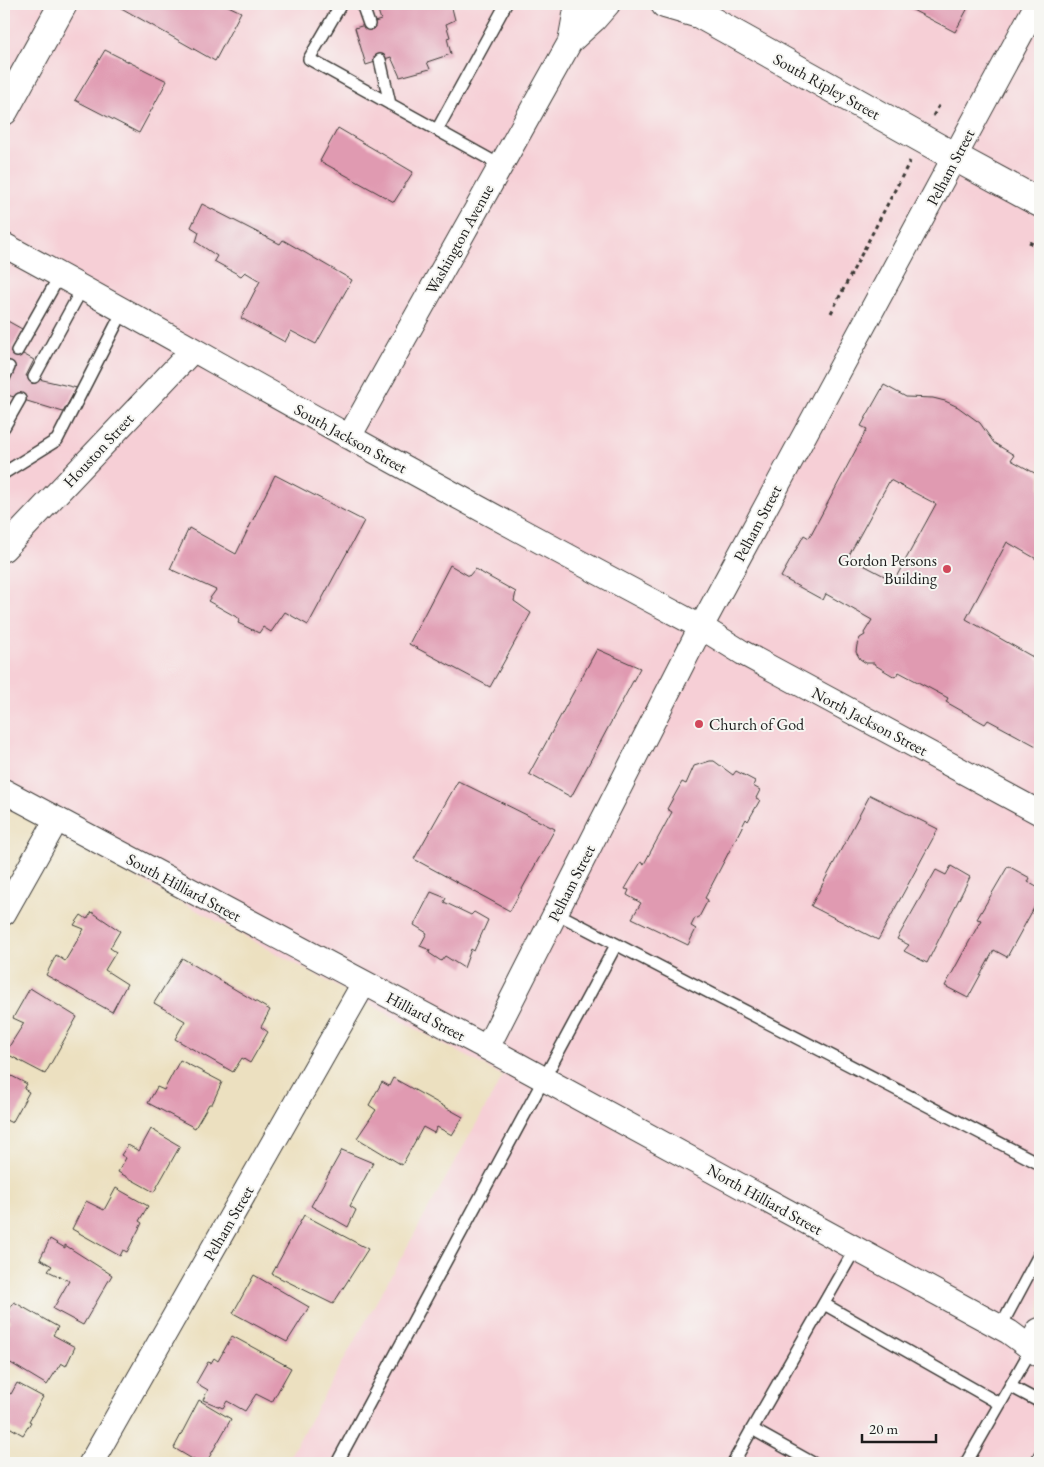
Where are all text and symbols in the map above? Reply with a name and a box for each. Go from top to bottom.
street label: South Ripley Street [770,48,884,124]
street label: Pelham Street [922,125,979,209]
street label: Washington Avenue [421,180,498,298]
street label: South Jackson Street [291,399,411,478]
street label: Houston Street [59,409,138,492]
street label: Pelham Street [729,481,786,565]
place label: Gordon Persons Building [838,550,938,589]
marker: Gordon Persons Building [941,563,953,575]
street label: North Jackson Street [808,682,931,761]
place label: Church of God [709,714,805,735]
marker: Church of God [693,718,705,730]
street label: Pelham Street [543,841,600,925]
street label: South Hilliard Street [123,848,245,927]
street label: Hilliard Street [383,987,469,1046]
street label: North Hilliard Street [703,1159,826,1240]
street label: Pelham Street [198,1182,258,1265]
scale bar [862,1412,935,1444]
text: 20 m [869,1419,898,1438]

